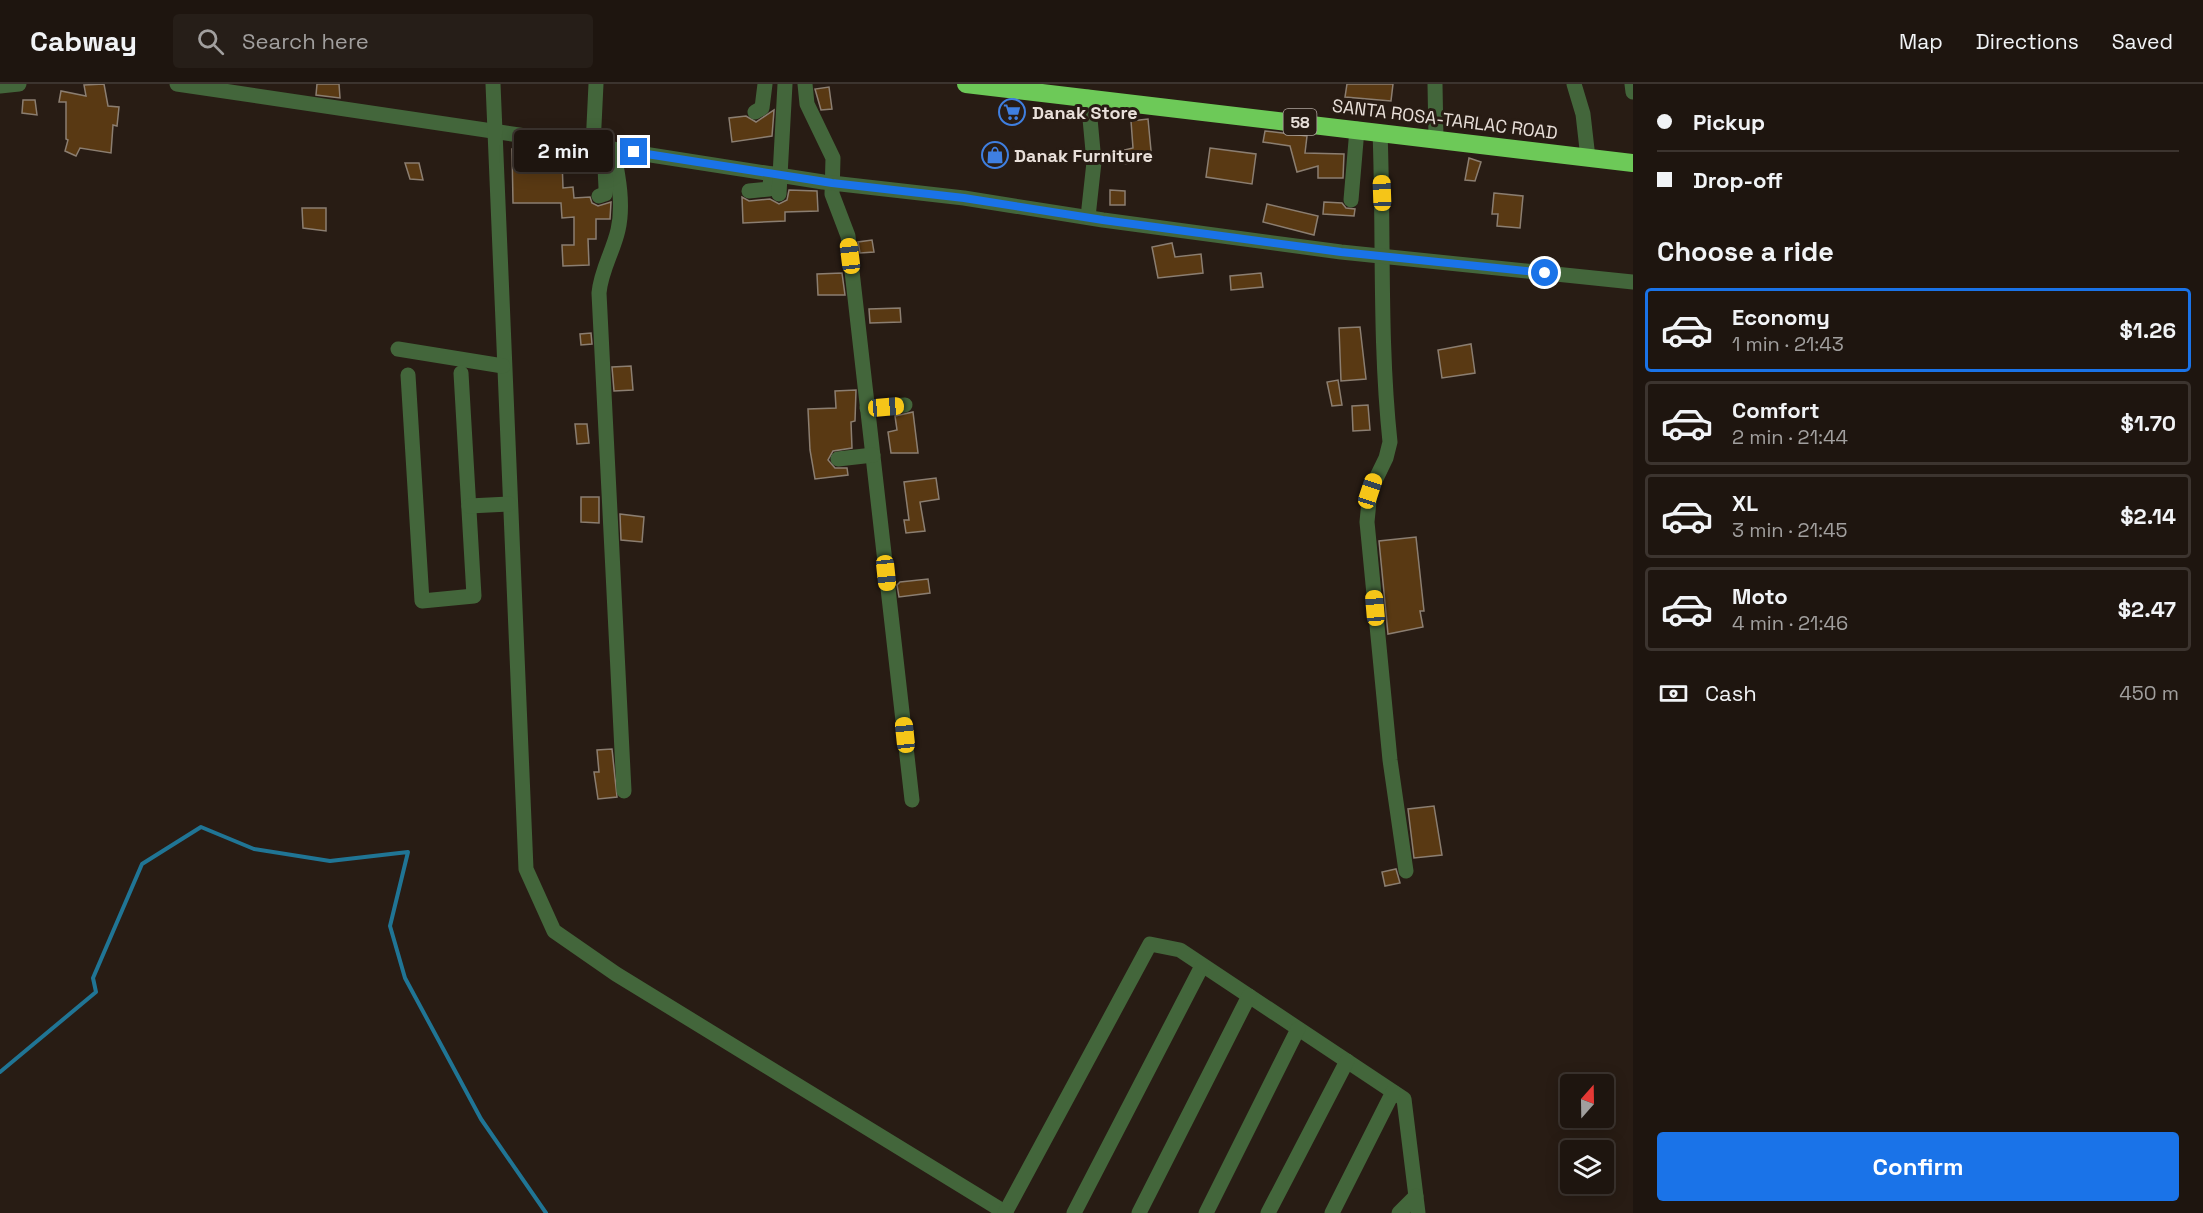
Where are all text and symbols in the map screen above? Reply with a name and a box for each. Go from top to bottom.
search box [173,14,593,68]
text: Cabway [30,23,137,59]
icon: search [194,25,227,58]
text: Search here [242,27,369,55]
text: Map [1899,28,1943,55]
text: Directions [1976,28,2079,55]
text: Saved [2112,28,2173,55]
street label: SANTA ROSA-TARLAC ROAD [1331,94,1559,144]
supermarket icon: Danak Store [997,97,1027,127]
place label: Danak Store [1032,101,1138,124]
text: Pickup [1693,108,1765,136]
road number: 58 [1284,109,1316,135]
callout: 2 min [514,131,613,173]
text: 2 min [538,138,589,164]
route end [620,138,647,165]
shop icon: Danak Furniture [980,140,1010,170]
place label: Danak Furniture [1014,144,1153,167]
text: Drop-off [1693,166,1783,194]
car [1372,175,1392,211]
text: Choose a ride [1657,234,1834,269]
car [839,237,861,275]
route start [1531,259,1558,286]
icon: car [1660,303,1714,357]
text: Economy [1732,303,1830,331]
text: $1.26 [2120,316,2176,344]
text: 1 min · 21:43 [1732,331,1844,357]
car [867,396,905,418]
icon: car [1660,396,1714,450]
text: Comfort [1732,396,1820,424]
text: $1.70 [2121,409,2176,437]
text: 2 min · 21:44 [1732,424,1848,450]
car [1356,471,1384,511]
icon: car [1660,489,1714,543]
text: XL [1732,489,1758,517]
text: $2.14 [2120,502,2176,530]
text: 3 min · 21:45 [1732,517,1848,543]
car [875,554,897,592]
icon: car [1660,582,1714,636]
text: Moto [1732,582,1788,610]
car [1364,589,1386,627]
text: $2.47 [2118,595,2176,623]
text: 4 min · 21:46 [1732,610,1848,636]
icon: cash [1657,677,1690,710]
text: Cash [1705,679,1757,707]
text: 450 m [2119,680,2179,706]
car [894,716,916,754]
north arrow [1560,1074,1614,1128]
map controls [1560,1074,1614,1194]
button: Confirm [1657,1132,2179,1201]
button: layers [1560,1140,1614,1194]

